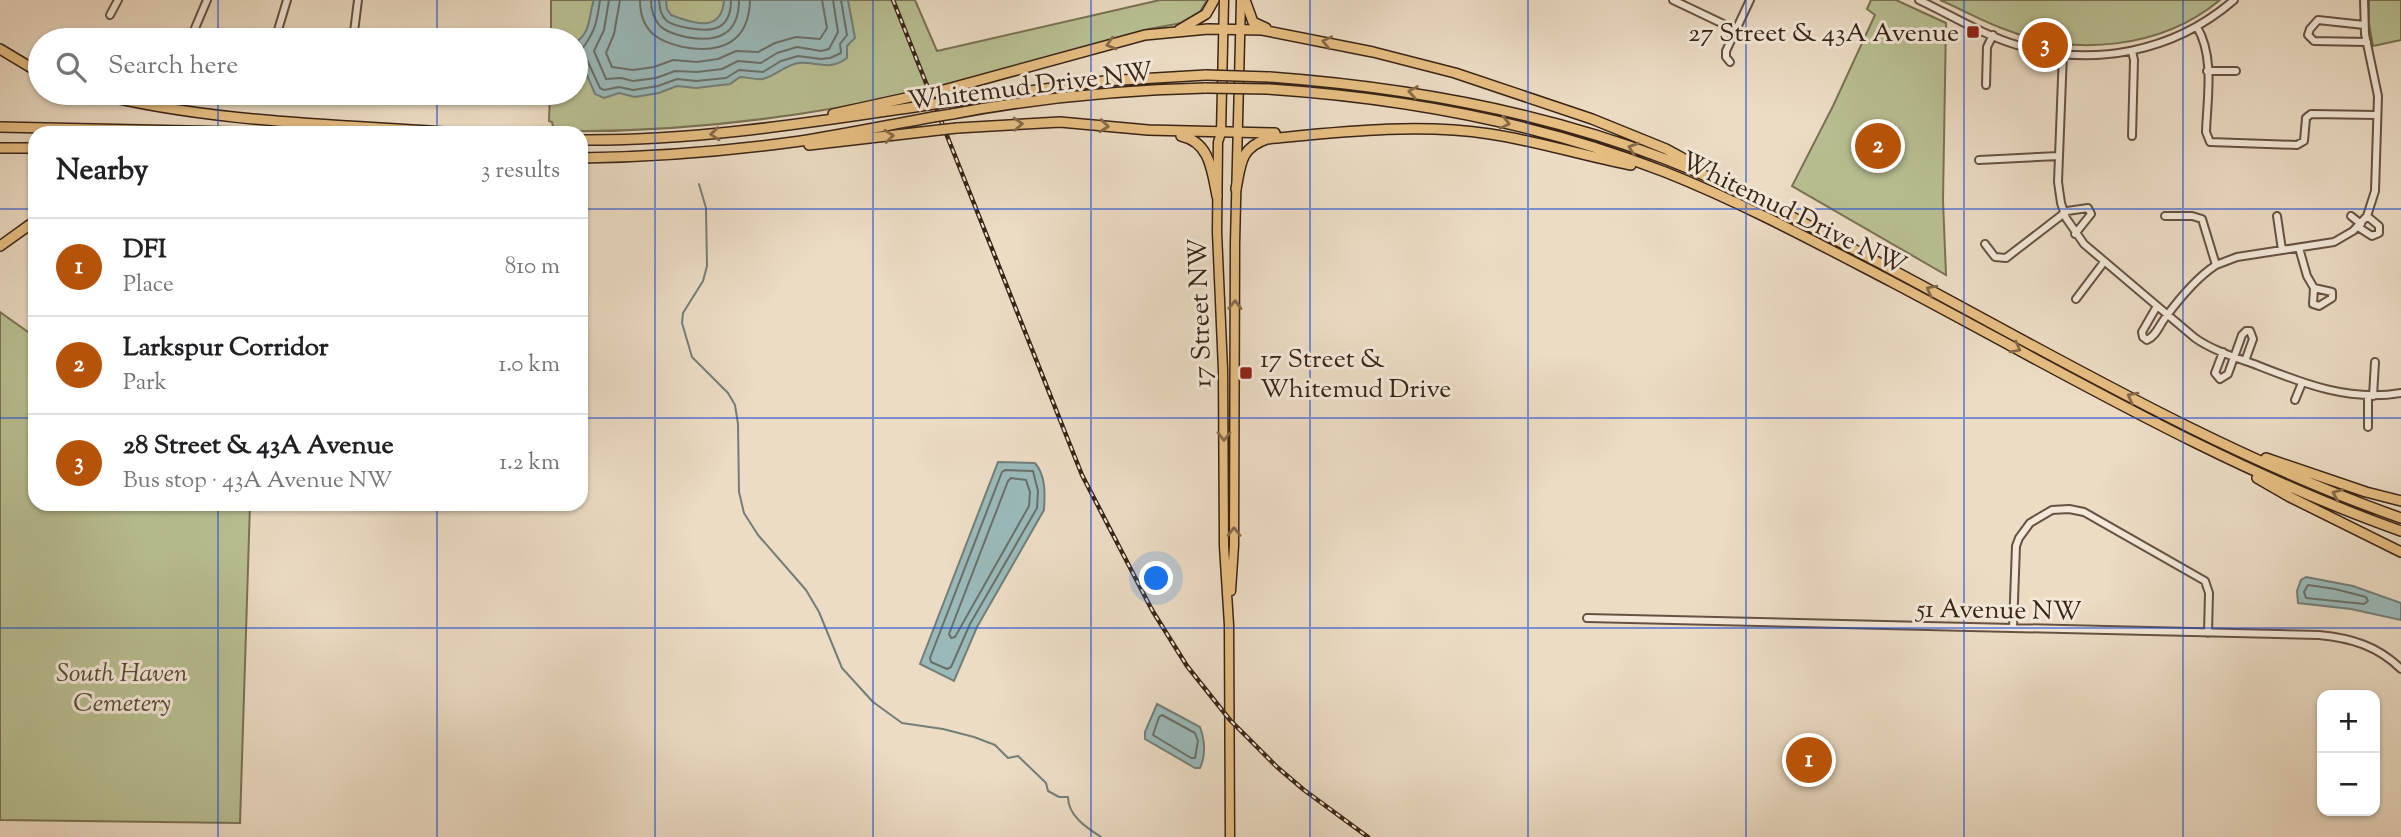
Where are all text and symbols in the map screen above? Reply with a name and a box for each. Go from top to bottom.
place label: 27 Street & 43A Avenue [1688,16,1959,53]
pin: 3 [2022,19,2068,71]
marker: 27 Street & 43A Avenue [1965,24,1981,40]
search box [28,28,588,105]
one-way arrow [1105,36,1117,50]
one-way arrow [1321,36,1333,51]
icon: search [52,48,90,86]
text: Search here [108,48,238,85]
street label: Whitemud Drive NW [906,54,1155,121]
one-way arrow [1407,85,1419,100]
one-way arrow [1499,115,1511,129]
one-way arrow [1013,116,1024,131]
one-way arrow [1099,118,1110,133]
pin: 2 [1855,120,1901,172]
one-way arrow [709,126,720,141]
one-way arrow [883,128,894,143]
one-way arrow [1627,142,1640,156]
street label: Whitemud Drive NW [1674,144,1912,285]
text: Nearby [56,150,148,193]
text: 3 results [481,155,560,188]
text: DFI [123,232,167,269]
street label: 17 Street NW [1180,237,1223,388]
text: 1 [75,251,83,284]
text: 810 m [505,251,560,284]
text: Place [123,269,174,302]
one-way arrow [1925,285,1938,298]
one-way arrow [1227,299,1243,310]
text: Larkspur Corridor [123,330,329,367]
one-way arrow [2009,339,2021,353]
place label: 17 Street & Whitemud Drive [1260,342,1451,409]
text: 2 [74,349,84,382]
text: 1.0 km [498,349,560,382]
marker: 17 Street & Whitemud Drive [1238,365,1254,381]
text: Park [123,367,167,400]
one-way arrow [2126,391,2139,405]
text: 28 Street & 43A Avenue [123,428,394,465]
one-way arrow [1216,431,1232,442]
text: 3 [74,447,84,480]
text: 1.2 km [499,447,560,480]
text: Bus stop · 43A Avenue NW [123,465,392,498]
one-way arrow [2332,488,2344,502]
one-way arrow [1226,527,1242,537]
your location [1139,561,1173,595]
street label: 51 Avenue NW [1914,592,2082,631]
park label: South Haven Cemetery [56,656,188,723]
map controls [2317,690,2380,816]
button: + [2317,690,2380,753]
pin: 1 [1786,734,1832,786]
button: − [2317,753,2380,816]

